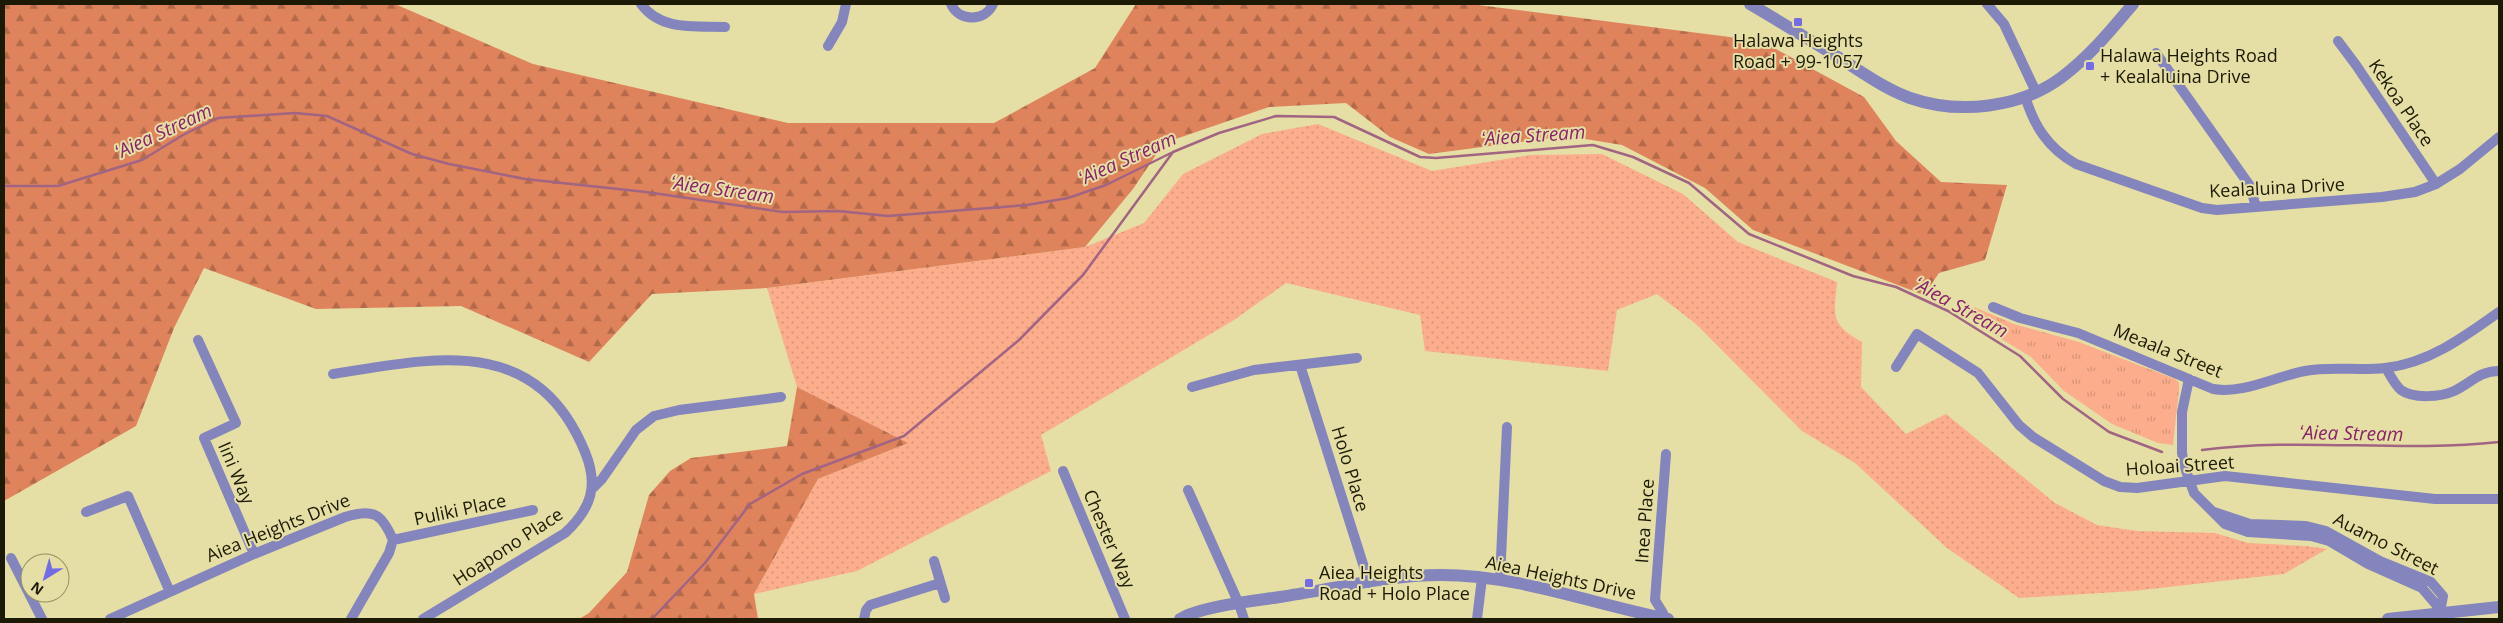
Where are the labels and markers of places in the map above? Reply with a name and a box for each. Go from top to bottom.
marker: Halawa Heights Road + 99-1057 [1792,16,1804,28]
place label: Halawa Heights Road + 99-1057 [1733,28,1863,73]
place label: Halawa Heights Road + Kealaluina Drive [2100,43,2278,88]
marker: Halawa Heights Road + Kealaluina Drive [2084,60,2096,72]
place label: Aiea Heights Road + Holo Place [1319,560,1470,605]
marker: Aiea Heights Road + Holo Place [1303,577,1315,589]

